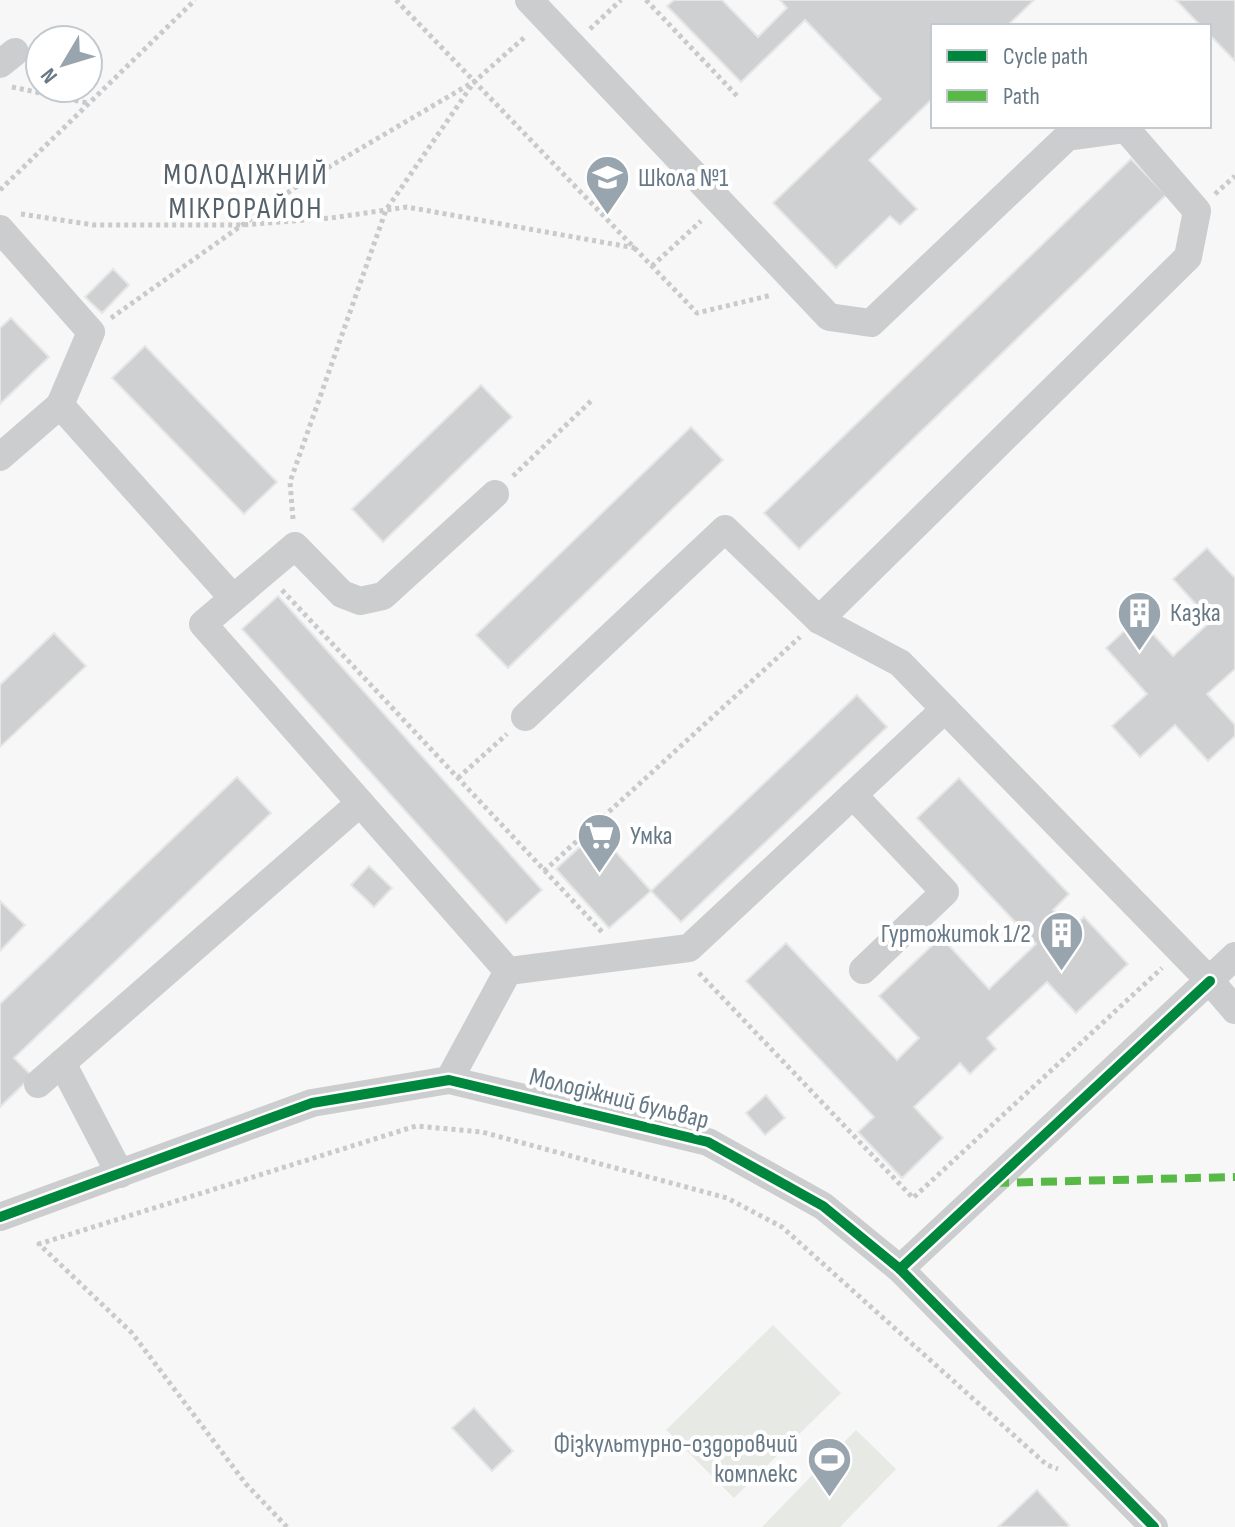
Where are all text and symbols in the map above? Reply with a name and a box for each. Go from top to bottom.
north arrow [24,24,104,104]
legend [931,24,1211,128]
text: Cycle path [1003,42,1088,71]
text: N [35,62,64,88]
text: Path [1003,82,1040,111]
school or university icon: Школа №1 [583,154,631,217]
district label: МОЛОДІЖНИЙ МІКРОРАЙОН [163,157,329,227]
place label: Школа №1 [638,163,728,194]
building icon: Казка [1115,589,1163,652]
place label: Казка [1170,598,1221,629]
supermarket icon: Умка [575,812,623,875]
place label: Умка [630,821,673,852]
building icon: Гуртожиток 1/2 [1038,910,1086,973]
place label: Гуртожиток 1/2 [881,919,1031,950]
street label: Молодіжний бульвар [526,1062,712,1136]
place label: Фізкультурно-оздоровчий комплекс [553,1429,798,1490]
sports icon: Фізкультурно-оздоровчий комплекс [805,1435,853,1498]

